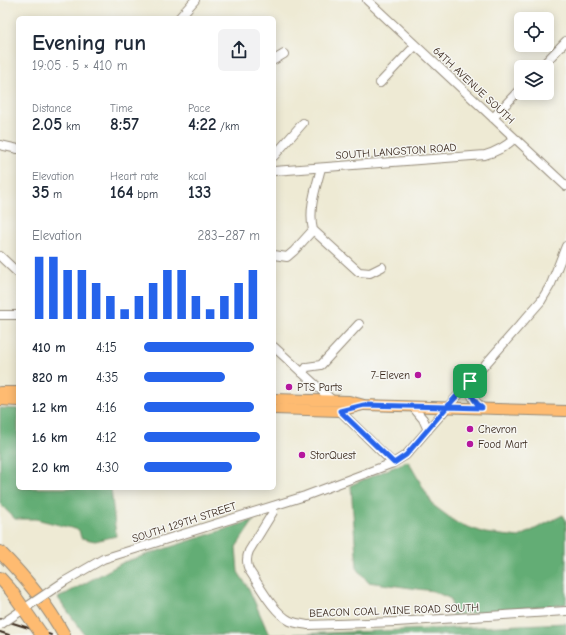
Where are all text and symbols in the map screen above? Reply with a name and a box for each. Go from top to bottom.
map controls [514,12,554,100]
button: locate [514,12,554,52]
button: share [218,29,260,71]
text: Evening run [32,30,146,56]
street label: 64TH AVENUE SOUTH [430,44,517,127]
text: 19:05 · 5 × 410 m [32,58,127,73]
button: layers [514,60,554,100]
text: Distance [32,102,71,115]
text: Time [110,102,133,115]
text: Pace [188,102,210,115]
text: 2.05 [32,115,62,134]
text: 8:57 [110,115,139,134]
text: 4:22 [188,115,216,134]
text: km [62,120,80,133]
text: /km [216,120,239,133]
street label: SOUTH LANGSTON ROAD [335,141,457,162]
text: Elevation [32,170,74,183]
text: Heart rate [110,170,159,183]
text: kcal [188,170,206,183]
text: 35 [32,183,49,202]
text: 164 [110,183,134,202]
text: 133 [188,183,211,202]
text: m [49,188,62,201]
text: bpm [134,188,158,201]
text: Elevation [32,228,82,243]
text: 283–287 m [197,228,260,243]
text: 410 m [32,340,66,355]
text: 4:15 [96,340,117,355]
pin [453,364,487,398]
place label: 7-Eleven [371,369,410,382]
text: 820 m [32,370,68,385]
text: 4:35 [96,370,118,385]
marker: 7-Eleven [413,370,423,380]
icon: arrive [459,370,481,392]
place label: PTS Parts [297,381,343,394]
marker: PTS Parts [284,382,294,392]
text: 1.2 km [32,400,67,415]
text: 4:16 [96,400,117,415]
place label: Chevron [478,423,517,436]
marker: Chevron [465,424,475,434]
text: 1.6 km [32,430,68,445]
text: 4:12 [96,430,117,445]
place label: Food Mart [478,438,528,451]
marker: Food Mart [465,439,475,449]
place label: StorQuest [310,449,357,462]
marker: StorQuest [297,450,307,460]
text: 2.0 km [32,460,70,475]
text: 4:30 [96,460,119,475]
street label: SOUTH 129TH STREET [130,499,238,545]
street label: BEACON COAL MINE ROAD SOUTH [309,601,479,620]

